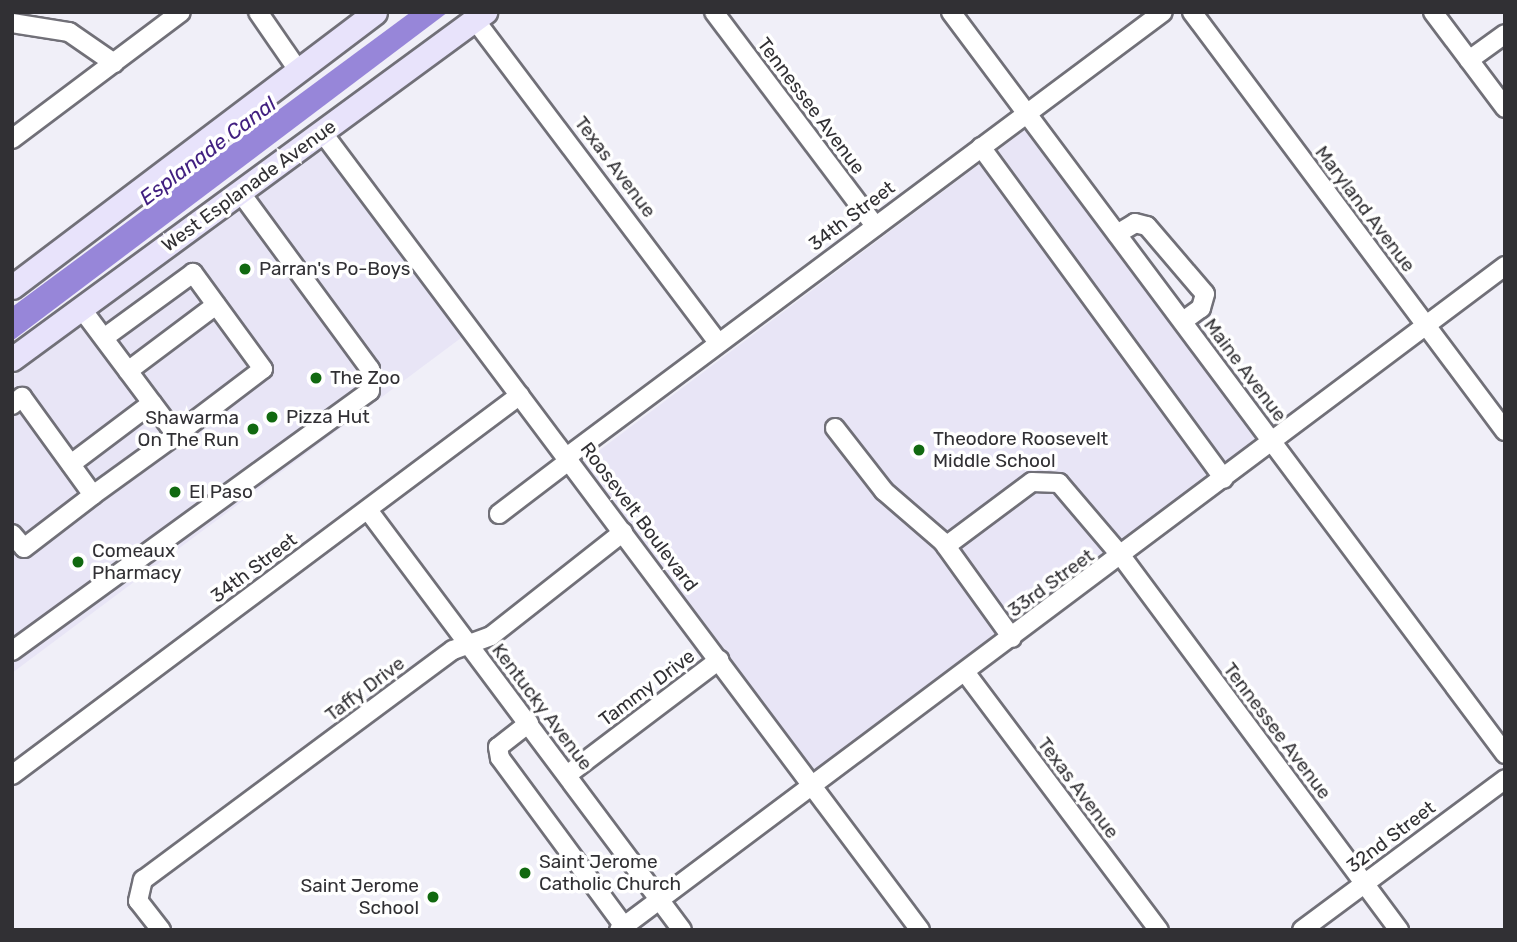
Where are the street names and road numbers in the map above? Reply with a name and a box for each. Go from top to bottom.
street label: Tennessee Avenue [752,33,870,179]
street label: Texas Avenue [569,112,661,222]
street label: West Esplanade Avenue [157,115,341,257]
street label: Maryland Avenue [1310,141,1420,277]
street label: 34th Street [804,176,900,256]
street label: Maine Avenue [1199,314,1291,426]
street label: Roosevelt Boulevard [576,438,702,596]
street label: 34th Street [206,528,302,608]
street label: 33rd Street [1004,544,1098,622]
street label: Kentucky Avenue [487,639,597,775]
street label: Tammy Drive [595,645,699,731]
street label: Taffy Drive [321,652,409,726]
street label: Tennessee Avenue [1218,658,1336,804]
street label: Texas Avenue [1032,733,1124,843]
street label: 32nd Street [1342,796,1440,878]

